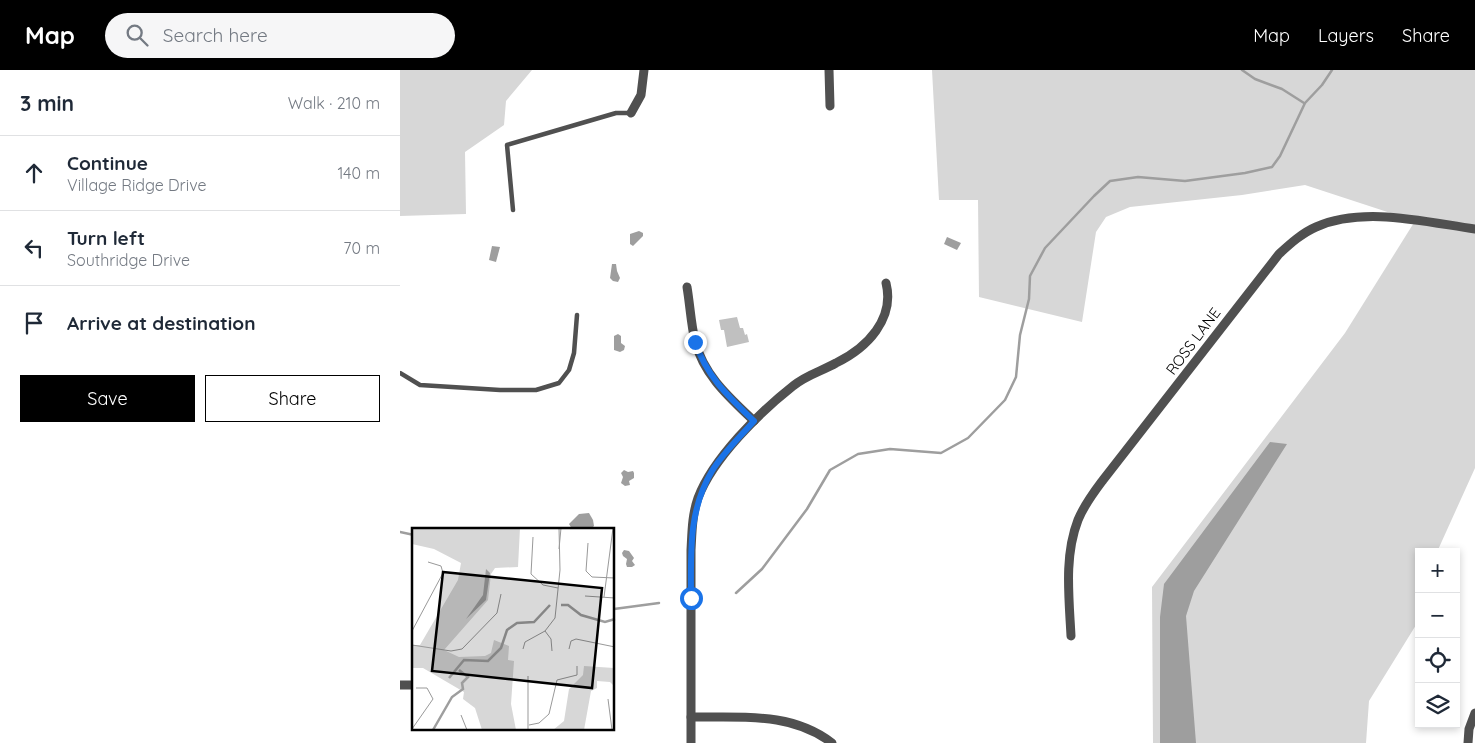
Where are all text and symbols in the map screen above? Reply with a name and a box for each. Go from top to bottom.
search box [105,13,455,58]
text: Map [25,20,75,50]
icon: search [123,21,151,49]
text: Search here [163,23,268,47]
text: Map [1253,24,1290,47]
text: Layers [1318,24,1374,47]
text: Share [1402,24,1450,47]
text: 3 min [20,90,74,116]
text: Walk · 210 m [288,93,380,113]
text: Continue [67,151,148,175]
icon: ahead [20,159,48,187]
text: 140 m [337,163,380,183]
text: Village Ridge Drive [67,175,207,195]
text: Turn left [67,226,145,250]
icon: left [20,234,48,262]
text: 70 m [343,238,380,258]
text: Southridge Drive [67,250,190,270]
street label: ROSS LANE [1161,304,1225,378]
icon: arrive [20,309,48,337]
text: Arrive at destination [67,311,256,335]
route end [684,331,707,354]
button: Save [20,375,195,422]
button: Share [205,375,380,422]
inset map [412,528,615,730]
map controls [1415,548,1460,728]
button: + [1415,548,1460,593]
route start [680,587,703,610]
button: − [1415,593,1460,638]
button: locate [1415,638,1460,683]
button: layers [1415,683,1460,728]

